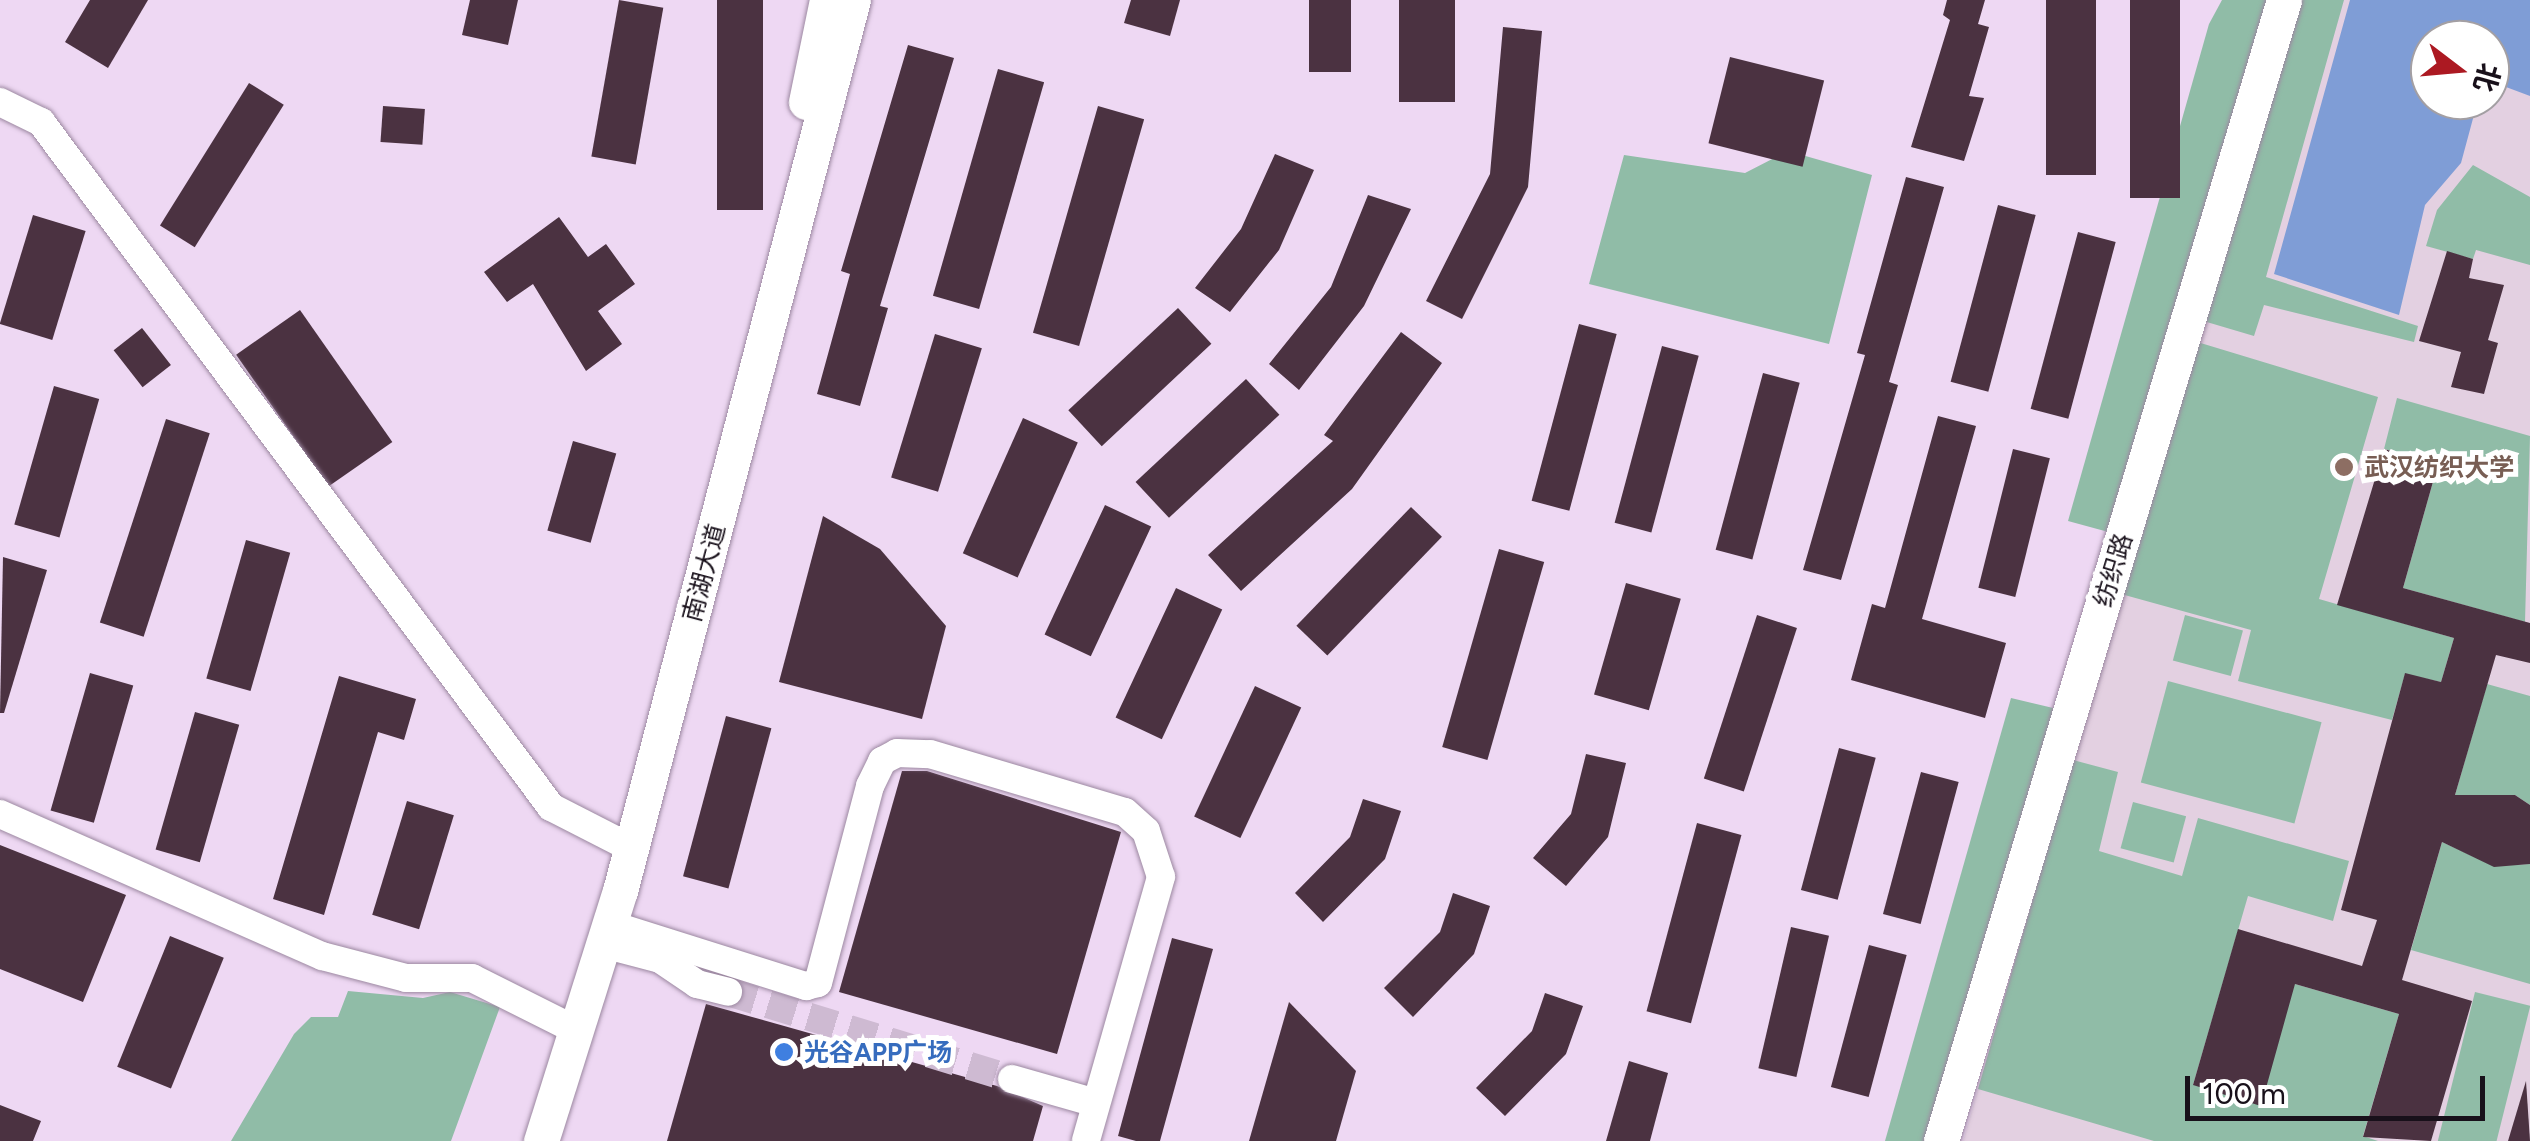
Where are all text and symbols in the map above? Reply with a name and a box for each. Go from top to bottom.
north arrow [2410,20,2510,120]
text: 北 [2467,60,2507,96]
place label: 武汉纺织大学 [2364,452,2514,482]
marker: 武汉纺织大学 [2333,456,2355,478]
street label: 南湖大道 [677,521,731,625]
street label: 纺织路 [2088,530,2138,610]
place label: 光谷APP广场 [804,1037,952,1067]
marker: 光谷APP广场 [773,1041,795,1063]
scale bar [2190,1056,2490,1118]
text: 100 m [2202,1075,2286,1112]

